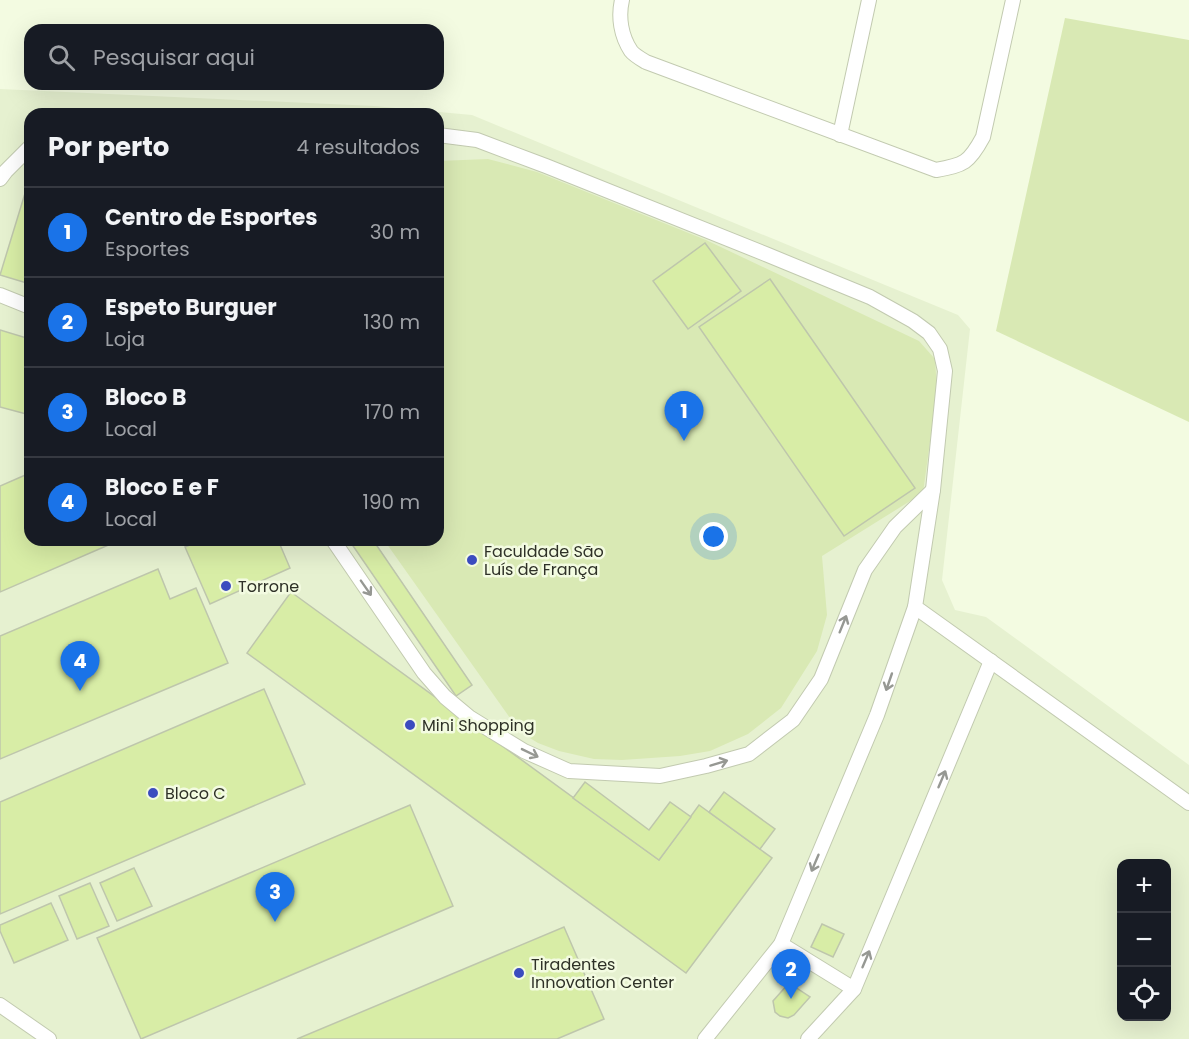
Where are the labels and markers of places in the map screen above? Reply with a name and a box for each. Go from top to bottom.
pin: 1 [664,392,704,441]
place label: Faculdade São Luís de França [484,540,604,581]
marker: Faculdade São Luís de França [465,553,479,567]
place label: Torrone [238,575,299,598]
marker: Torrone [219,579,233,593]
pin: 4 [60,642,100,691]
place label: Mini Shopping [422,714,535,737]
marker: Mini Shopping [403,718,417,732]
place label: Bloco C [165,782,226,805]
marker: Bloco C [146,786,160,800]
pin: 3 [256,872,294,922]
pin: 2 [772,950,810,999]
place label: Tiradentes Innovation Center [531,953,674,994]
marker: Tiradentes Innovation Center [512,966,526,980]

